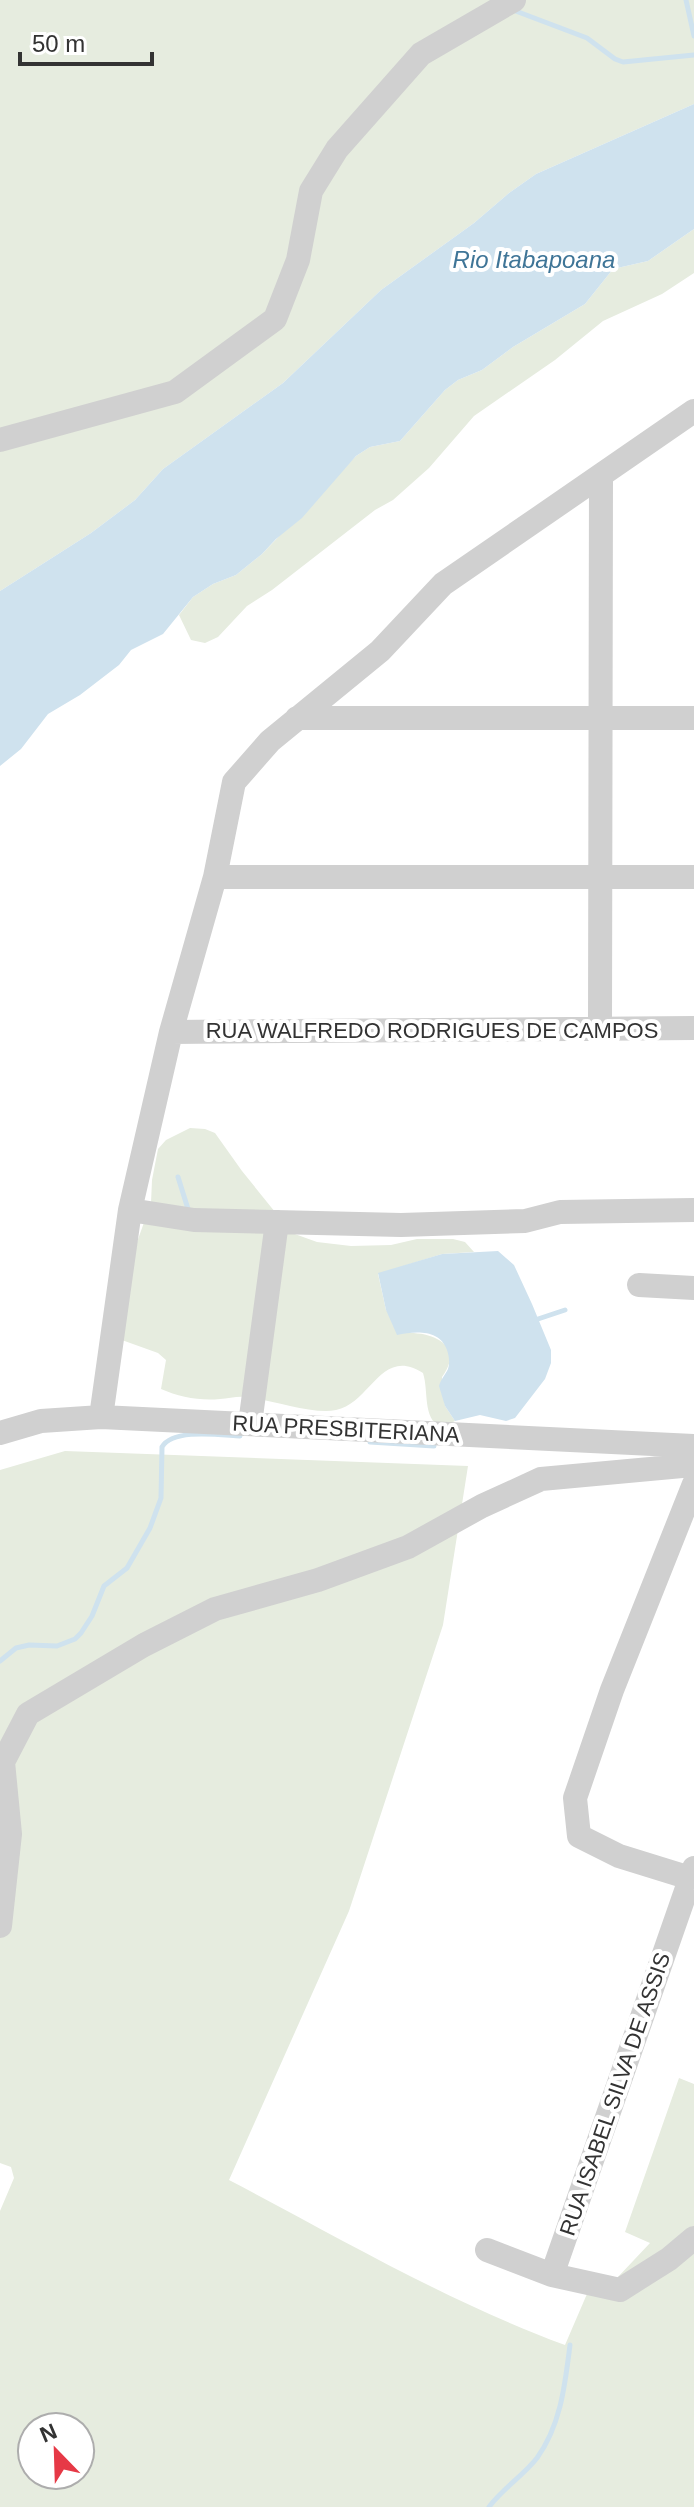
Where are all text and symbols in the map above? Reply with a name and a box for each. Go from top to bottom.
scale bar [20,16,152,66]
text: 50 m [32,30,85,57]
water label: Rio Itabapoana [453,246,615,273]
street label: RUA WALFREDO RODRIGUES DE CAMPOS [206,1018,658,1043]
street label: RUA PRESBITERIANA [232,1411,461,1447]
street label: RUA ISABEL SILVA DE ASSIS [555,1949,675,2239]
north arrow [16,2411,96,2491]
text: N [36,2418,61,2448]

